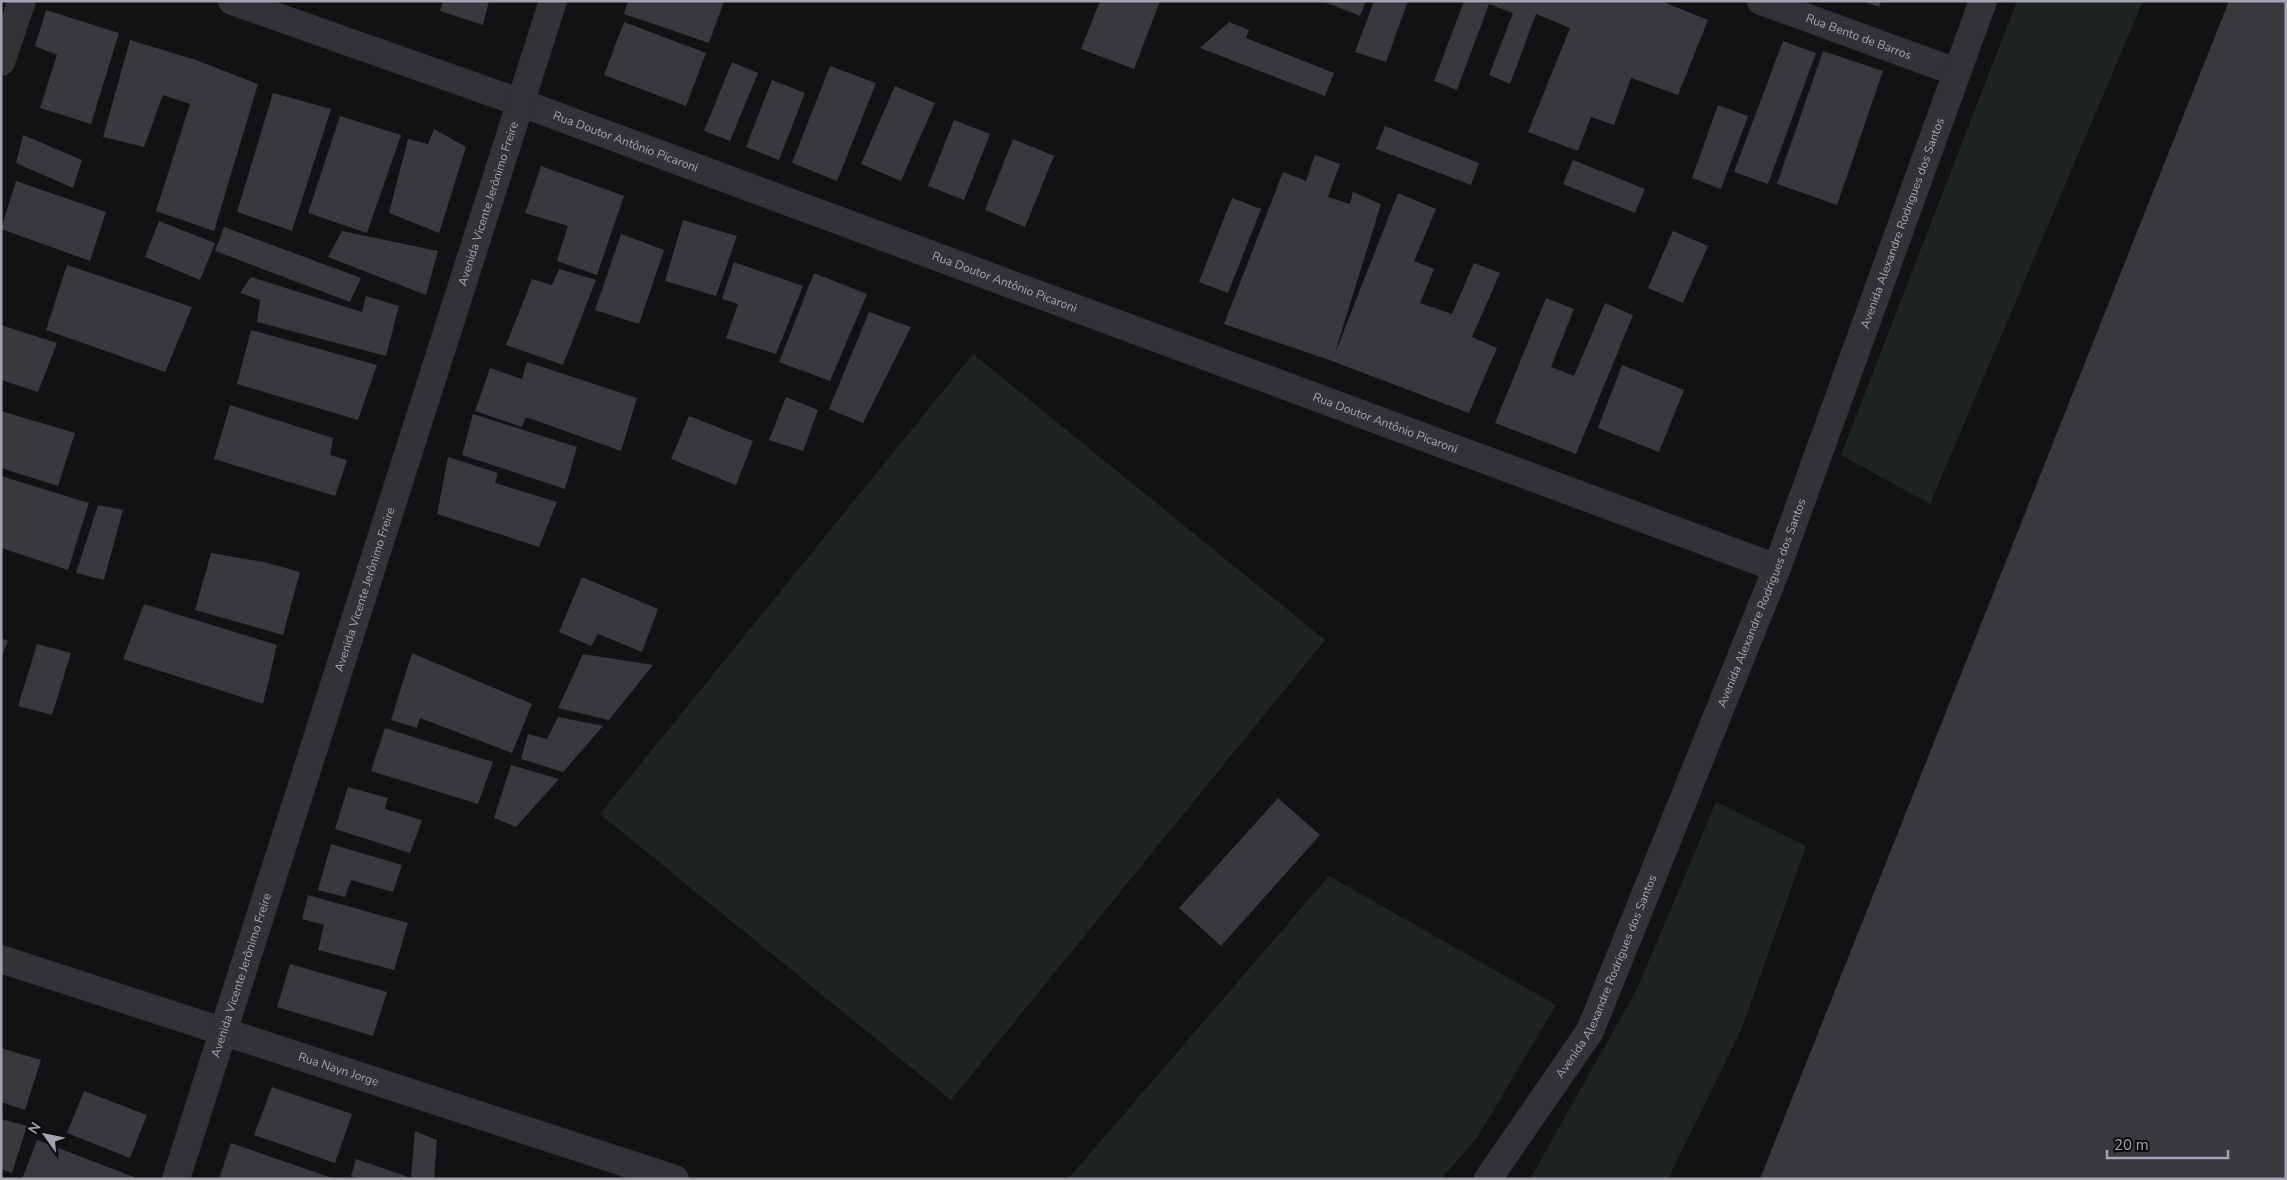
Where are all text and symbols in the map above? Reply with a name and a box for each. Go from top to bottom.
street label: Rua Bento de Barros [1804,10,1914,63]
street label: Rua Doutor Antônio Picaroni [551,107,700,176]
street label: Avenida Alexandre Rodrigues dos Santos [1857,115,1948,331]
street label: Avenida Vicente Jerônimo Freire [454,119,522,288]
street label: Rua Doutor Antônio Picaroni [930,248,1079,316]
street label: Rua Doutor Antônio Picaroni [1311,389,1460,457]
street label: Avenida Alexandre Rodrigues dos Santos [1714,496,1810,710]
street label: Avenida Vicente Jerônimo Freire [331,505,398,674]
street label: Avenida Alexandre Rodrigues dos Santos [1552,872,1660,1081]
street label: Avenida Vicente Jerônimo Freire [207,891,275,1059]
street label: Rua Nayn Jorge [296,1049,381,1090]
north arrow [20,1110,70,1160]
text: N [24,1119,45,1138]
scale bar [2107,1128,2228,1160]
text: 20 m [2114,1135,2149,1155]

